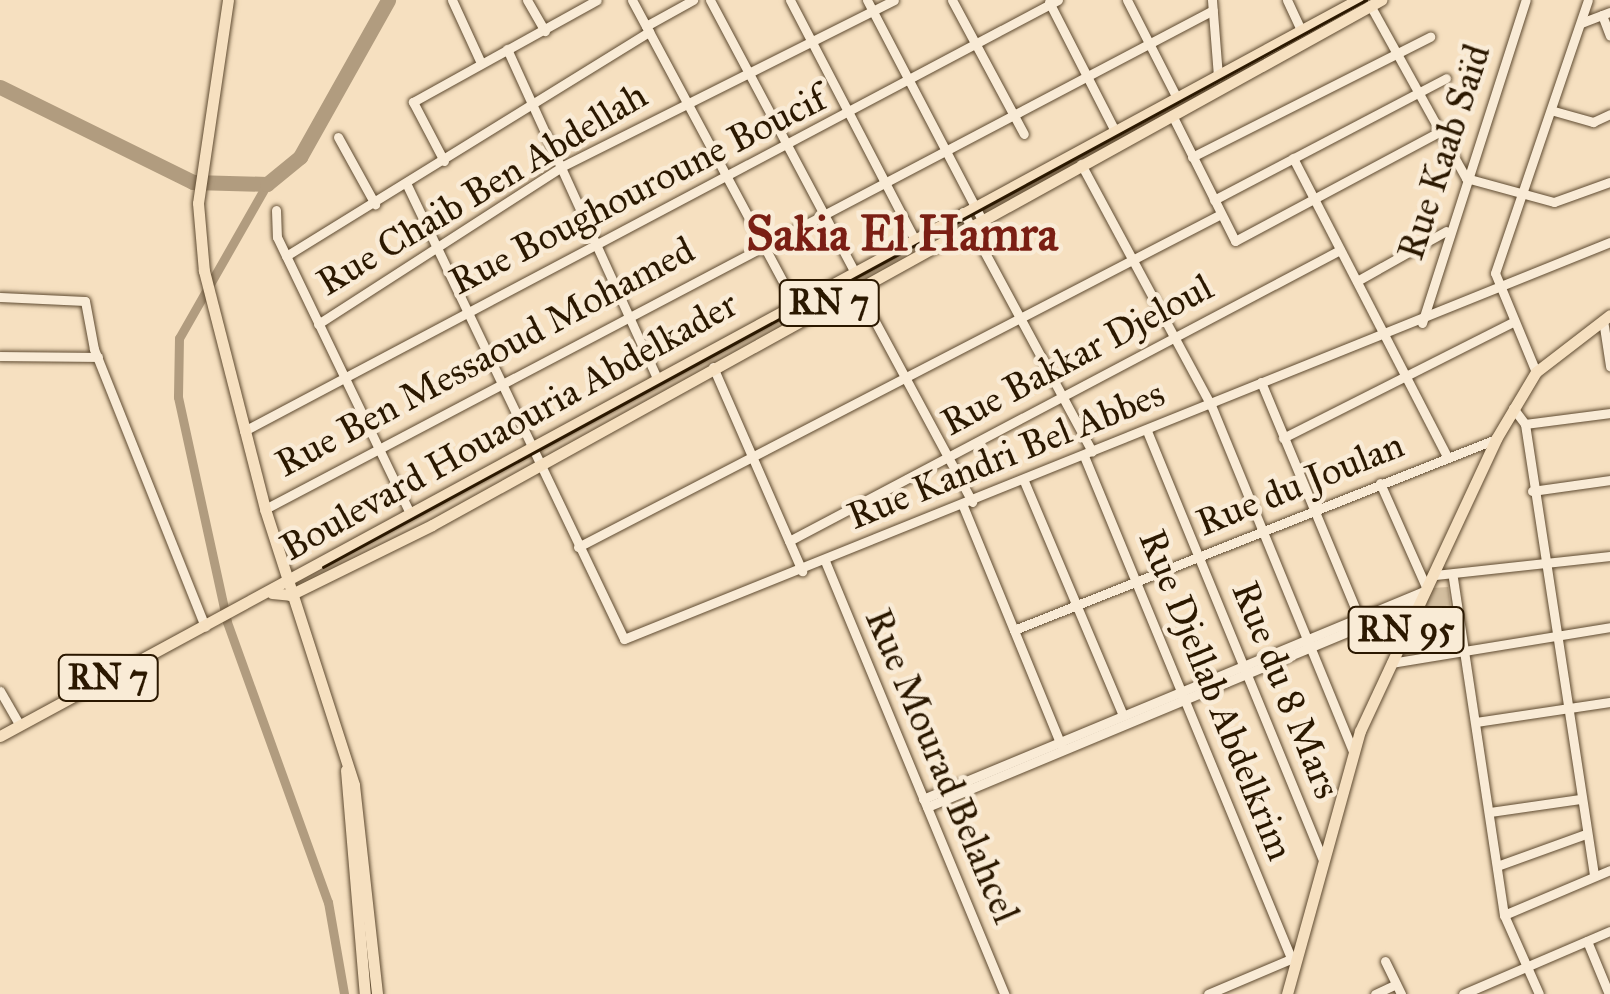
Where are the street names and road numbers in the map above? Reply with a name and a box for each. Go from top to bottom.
street label: Rue Kaab Saïd [1388,39,1500,265]
street label: Rue Chaib Ben Abdellah [309,72,655,306]
street label: Rue Boughouroune Boucif [442,75,834,305]
street label: Rue Ben Messaoud Mohamed [268,227,702,487]
street label: Rue Bakkar Djeloul [934,264,1220,446]
road number: RN 7 [776,273,882,333]
street label: Boulevard Houaouria Abdelkader [273,281,745,571]
street label: Rue Kandri Bel Abbes [841,371,1171,539]
street label: Rue du Joulan [1190,422,1410,546]
street label: Rue Djellab Abdelkrim [1129,523,1303,867]
street label: Rue du 8 Mars [1222,575,1350,805]
road number: RN 95 [1346,600,1466,660]
street label: Rue Mourad Belahcel [855,602,1029,930]
road number: RN 7 [56,648,160,708]

